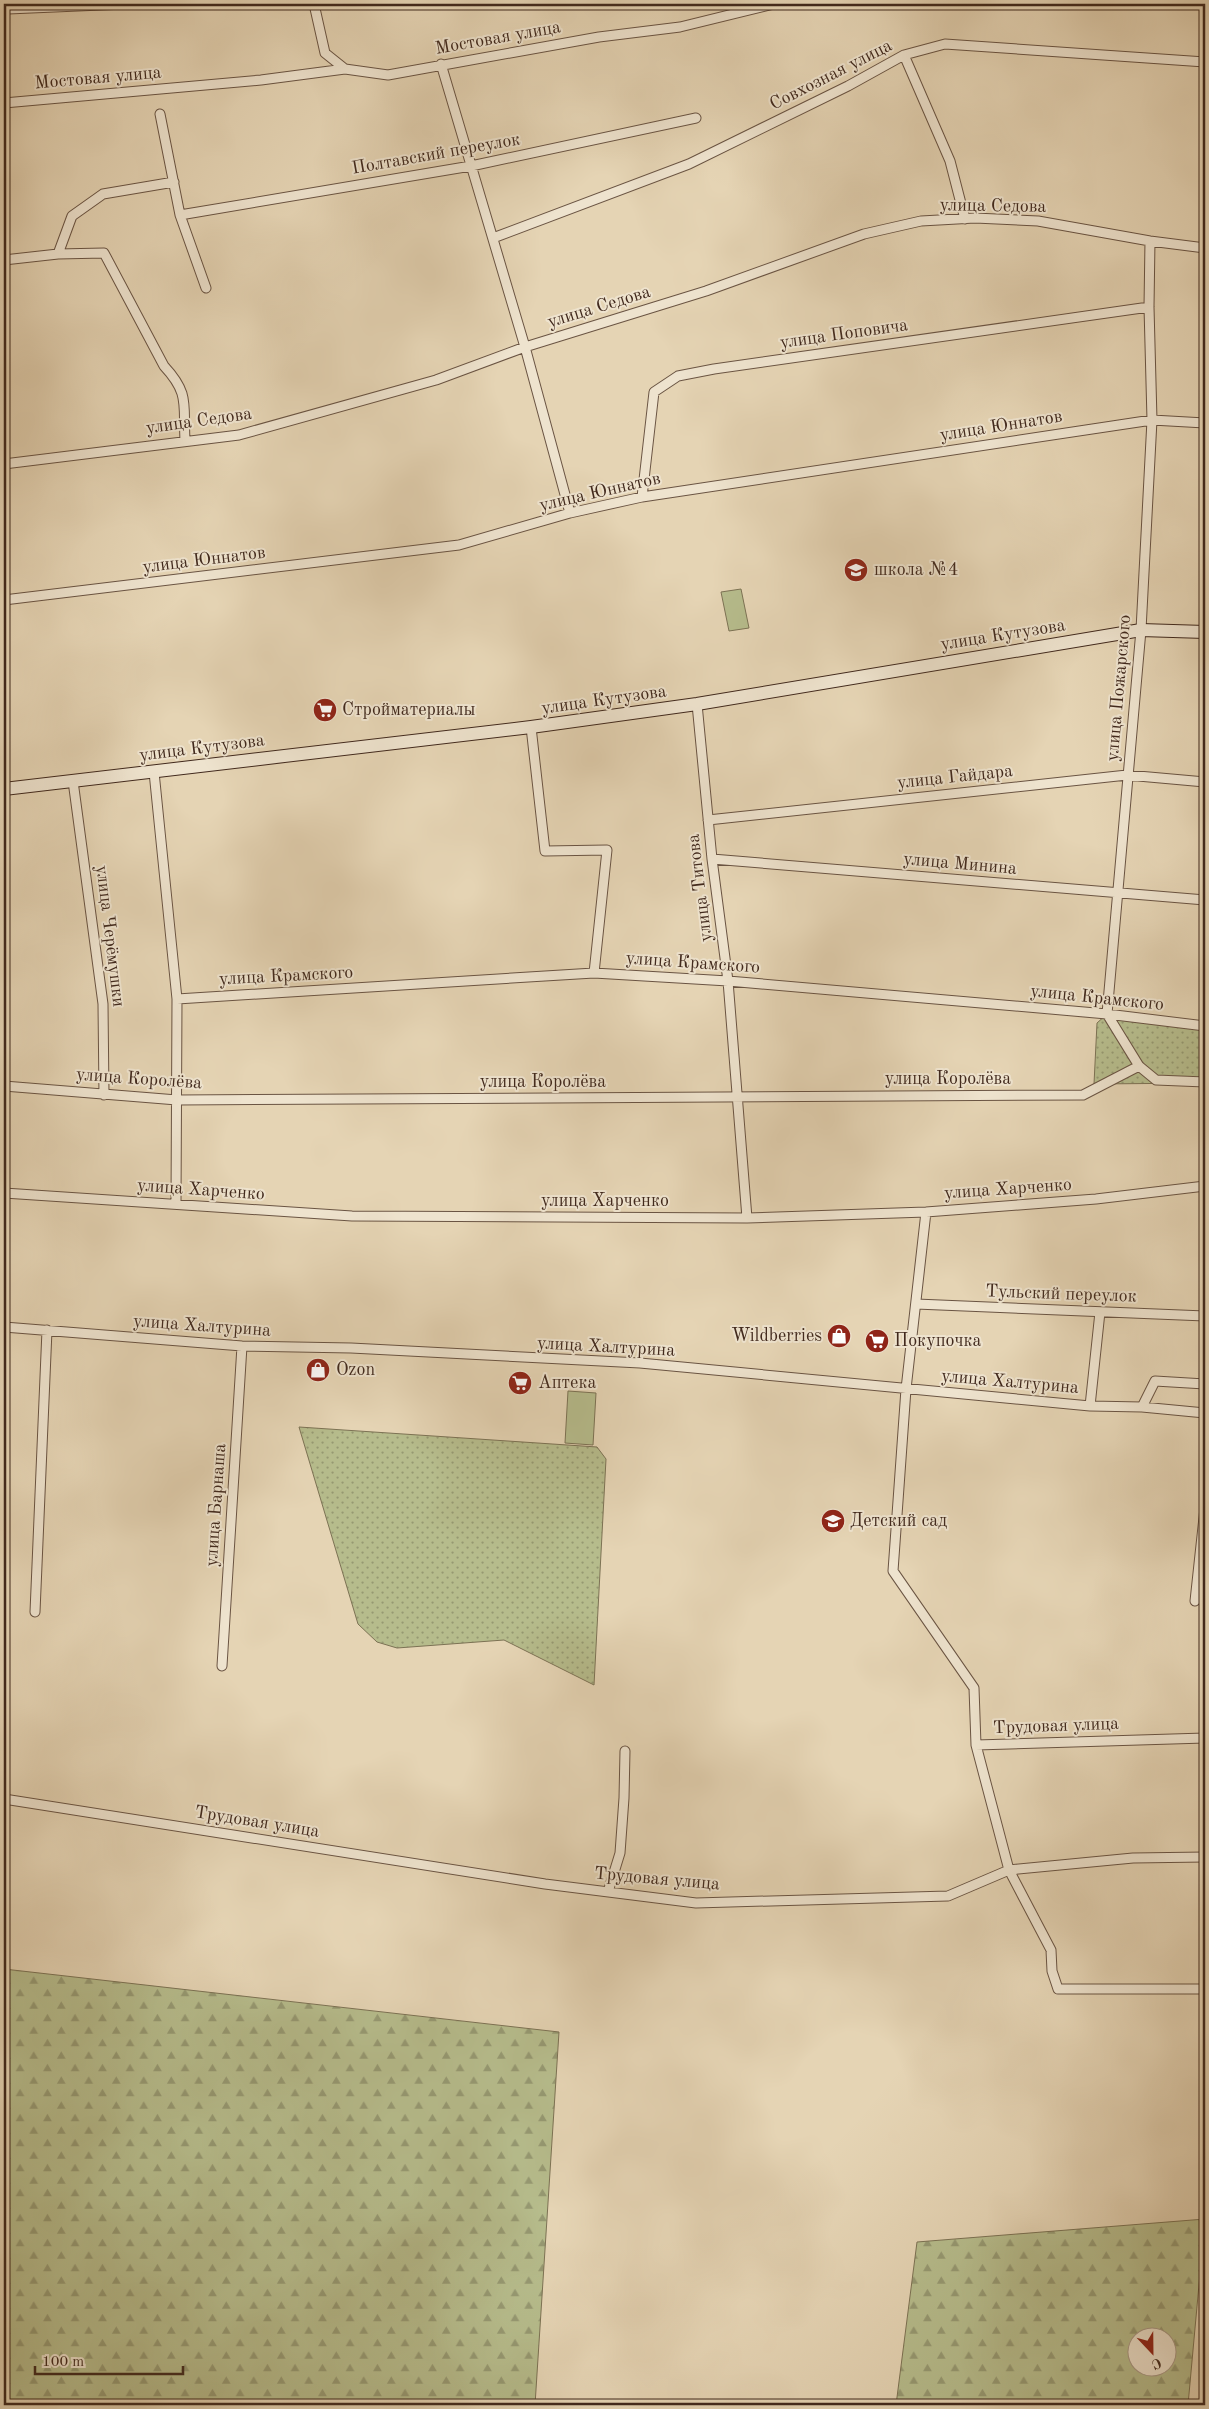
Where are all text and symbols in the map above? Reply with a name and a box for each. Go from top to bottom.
street label: Мостовая улица [434,18,562,58]
street label: Совхозная улица [767,36,895,114]
street label: Мостовая улица [34,63,162,93]
street label: Полтавский переулок [350,130,522,178]
street label: улица Седова [939,196,1047,216]
street label: улица Седова [545,283,653,331]
street label: улица Поповича [779,316,909,352]
street label: улица Седова [145,405,253,437]
street label: улица Юннатов [938,407,1064,445]
street label: улица Юннатов [538,469,662,515]
street label: улица Юннатов [141,544,267,576]
school or university icon: школа №4 [843,557,869,583]
place label: школа №4 [874,561,958,579]
street label: улица Пожарского [1104,614,1134,762]
street label: улица Кутузова [939,616,1067,654]
street label: улица Кутузова [540,682,668,718]
supermarket icon: Стройматериалы [312,697,338,723]
place label: Стройматериалы [342,701,475,719]
street label: улица Кутузова [138,731,266,765]
street label: улица Гайдара [896,762,1014,792]
street label: улица Титова [684,833,716,943]
street label: улица Минина [902,850,1018,878]
street label: улица Черёмушки [92,864,128,1008]
street label: улица Крамского [625,949,761,977]
street label: улица Крамского [218,963,354,989]
street label: улица Крамского [1029,982,1165,1014]
street label: улица Королёва [75,1066,203,1092]
street label: улица Королёва [885,1070,1011,1088]
street label: улица Королёва [480,1073,606,1091]
street label: улица Харченко [944,1176,1072,1202]
street label: улица Харченко [137,1177,265,1203]
street label: улица Харченко [541,1192,669,1210]
street label: Тульский переулок [985,1282,1137,1306]
street label: улица Халтурина [132,1312,272,1340]
shop icon: Wildberries [826,1323,852,1349]
place label: Wildberries [731,1327,822,1345]
supermarket icon: Покупочка [864,1328,890,1354]
place label: Покупочка [894,1332,982,1350]
street label: улица Халтурина [536,1334,676,1360]
shop icon: Ozon [305,1357,331,1383]
place label: Ozon [336,1361,375,1379]
street label: улица Халтурина [940,1367,1080,1397]
supermarket icon: Аптека [507,1370,533,1396]
place label: Аптека [538,1374,596,1392]
street label: улица Барнаша [203,1443,229,1567]
school or university icon: Детский сад [820,1508,846,1534]
place label: Детский сад [850,1512,947,1530]
street label: Трудовая улица [993,1715,1119,1737]
street label: Трудовая улица [193,1803,321,1841]
street label: Трудовая улица [593,1865,721,1893]
north arrow [1126,2326,1176,2376]
scale bar [35,2344,182,2376]
text: 100 m [42,2355,84,2370]
text: С [1150,2355,1163,2371]

